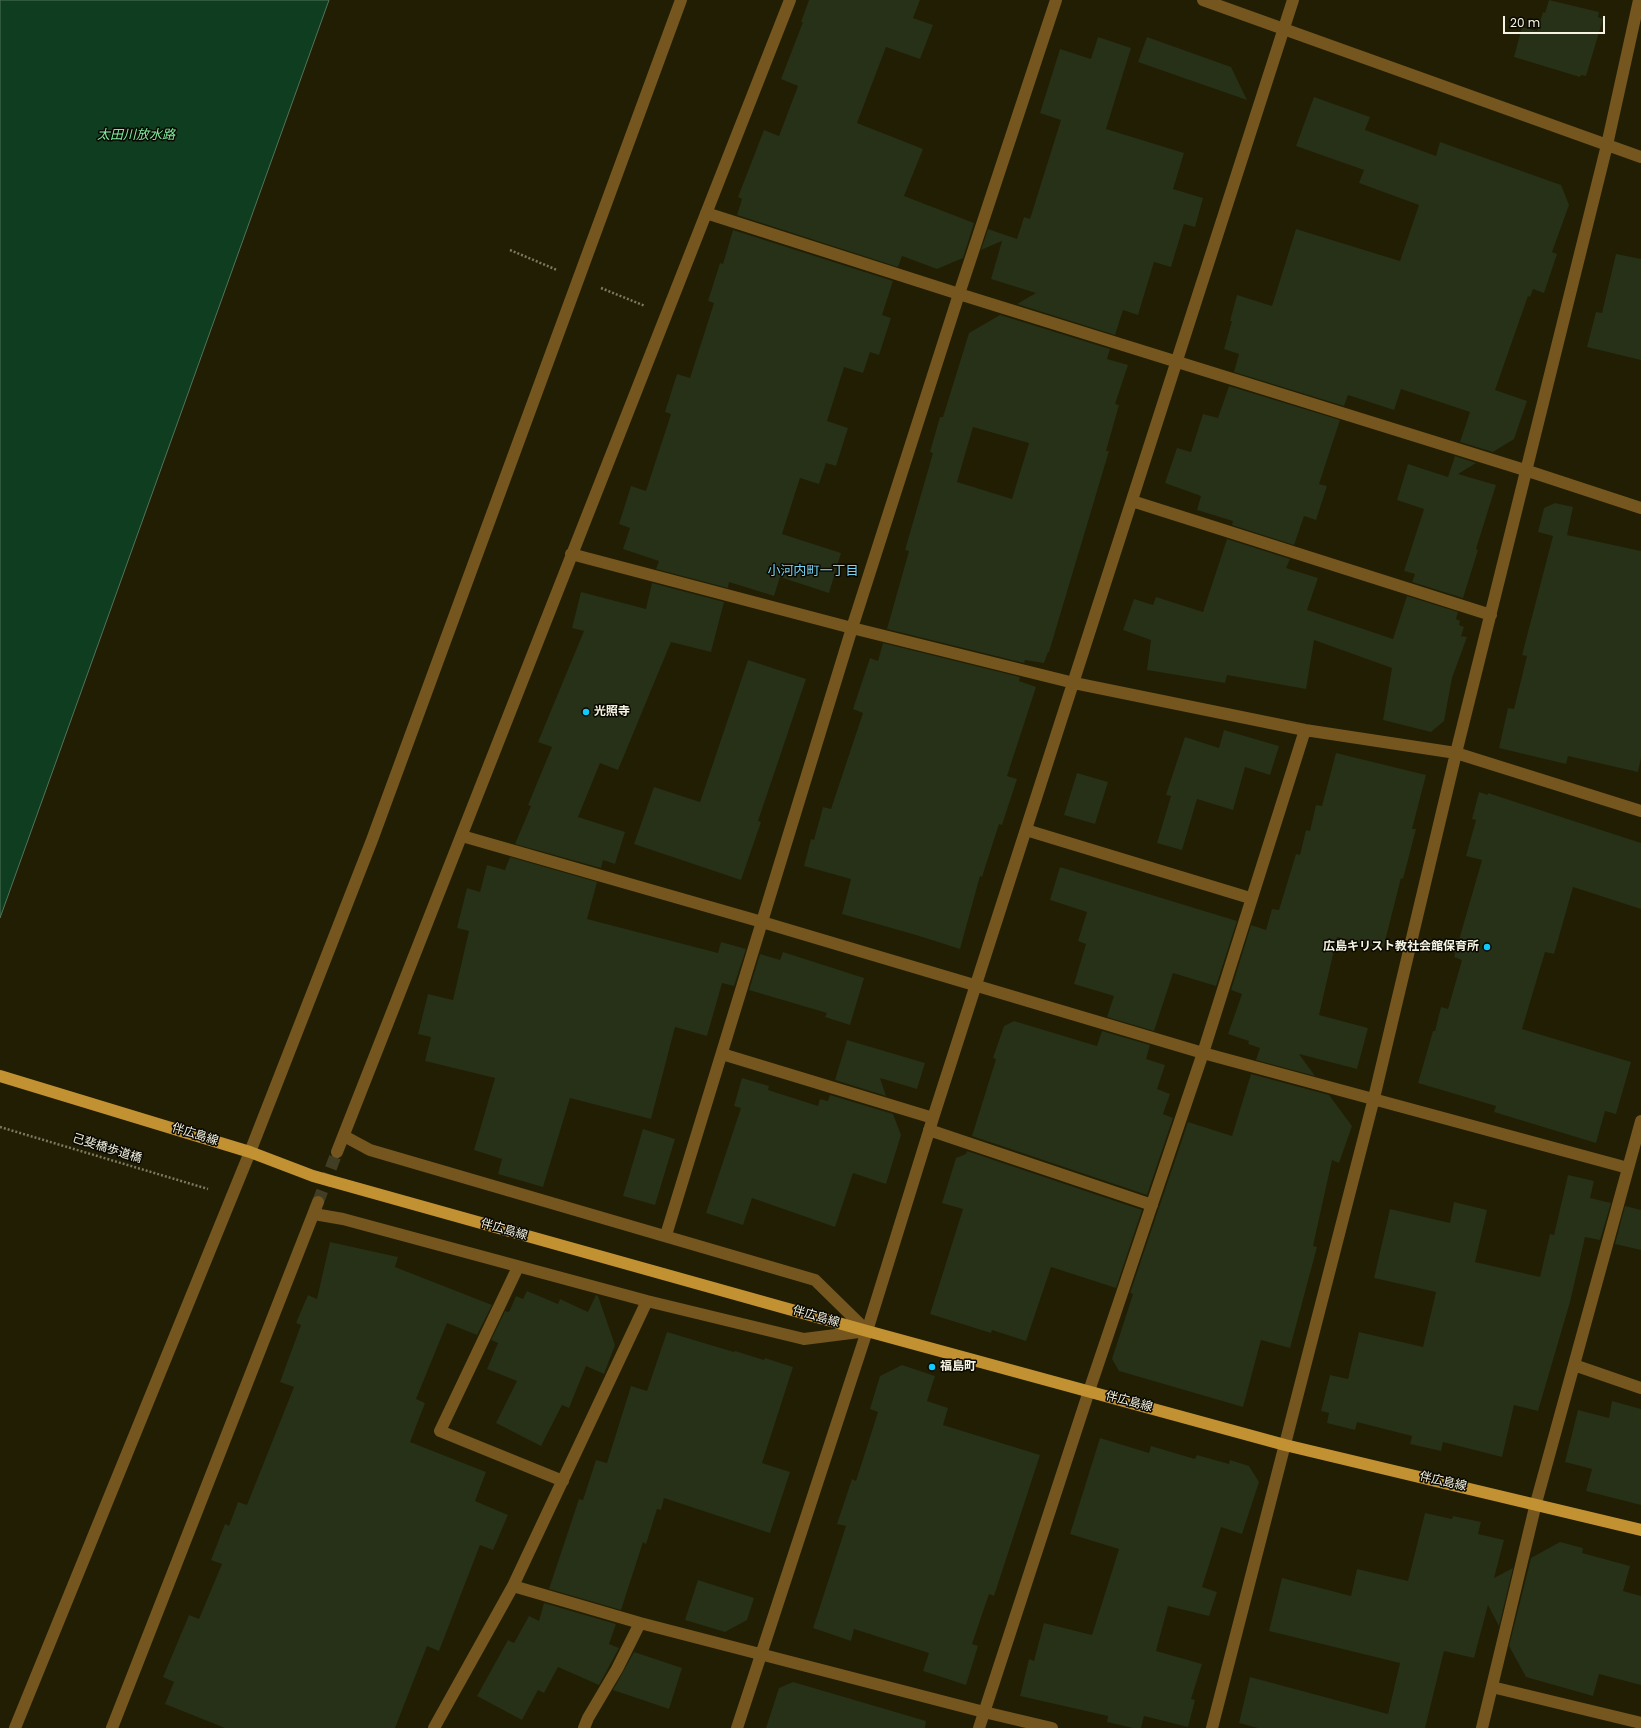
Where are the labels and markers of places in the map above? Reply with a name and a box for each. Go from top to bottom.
place label: 光照寺 [594,705,630,719]
marker: 光照寺 [581,707,591,717]
place label: 広島キリスト教社会館保育所 [1323,940,1479,954]
marker: 広島キリスト教社会館保育所 [1482,942,1492,952]
place label: 福島町 [940,1360,976,1374]
marker: 福島町 [927,1362,937,1372]

